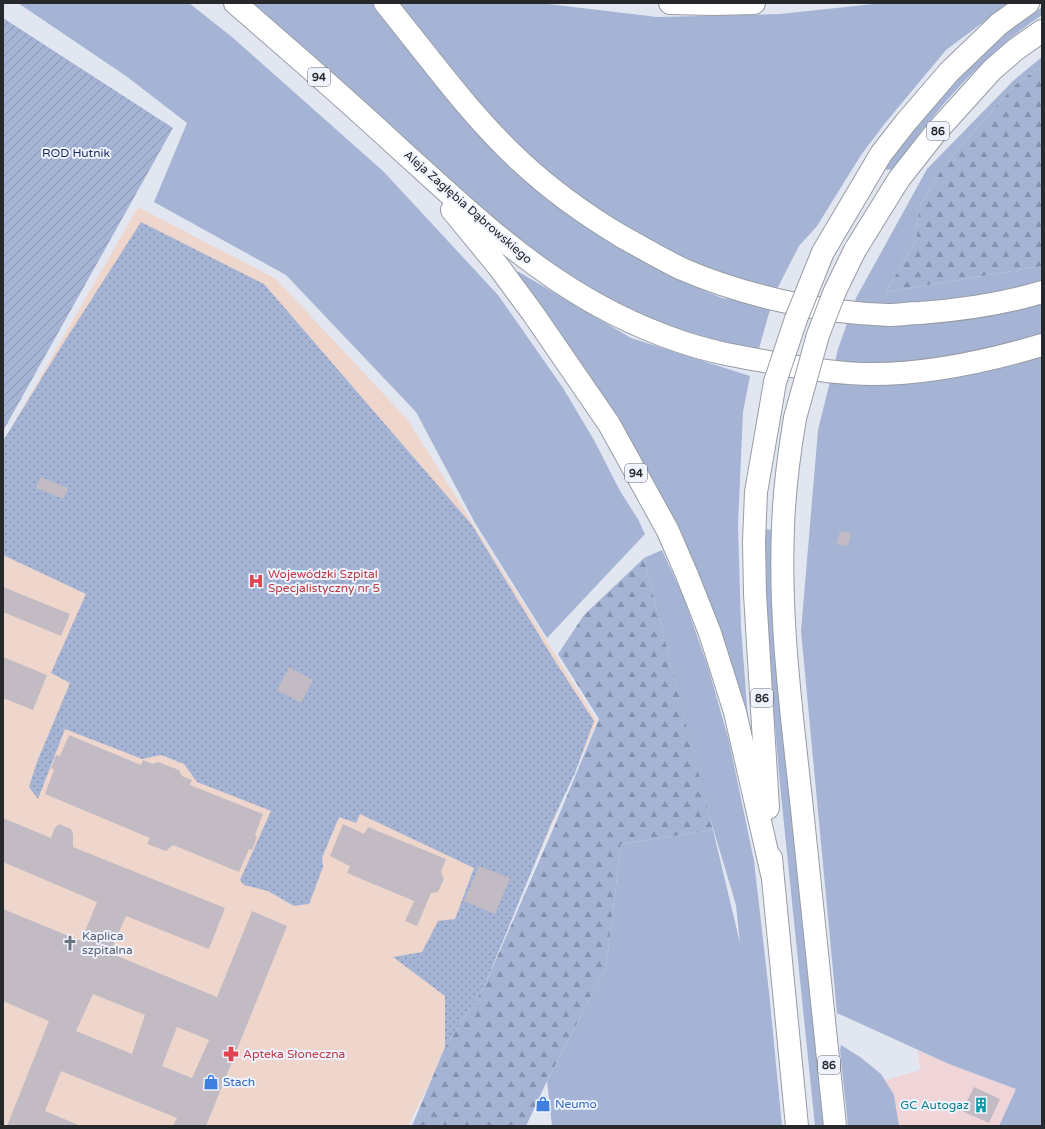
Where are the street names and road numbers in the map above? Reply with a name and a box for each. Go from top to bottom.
road number: 94 [308,68,330,86]
road number: 86 [927,122,949,140]
street label: Aleja Zagłębia Dąbrowskiego [401,148,535,266]
road number: 94 [625,464,647,482]
road number: 86 [751,689,773,707]
road number: 86 [818,1056,840,1074]

